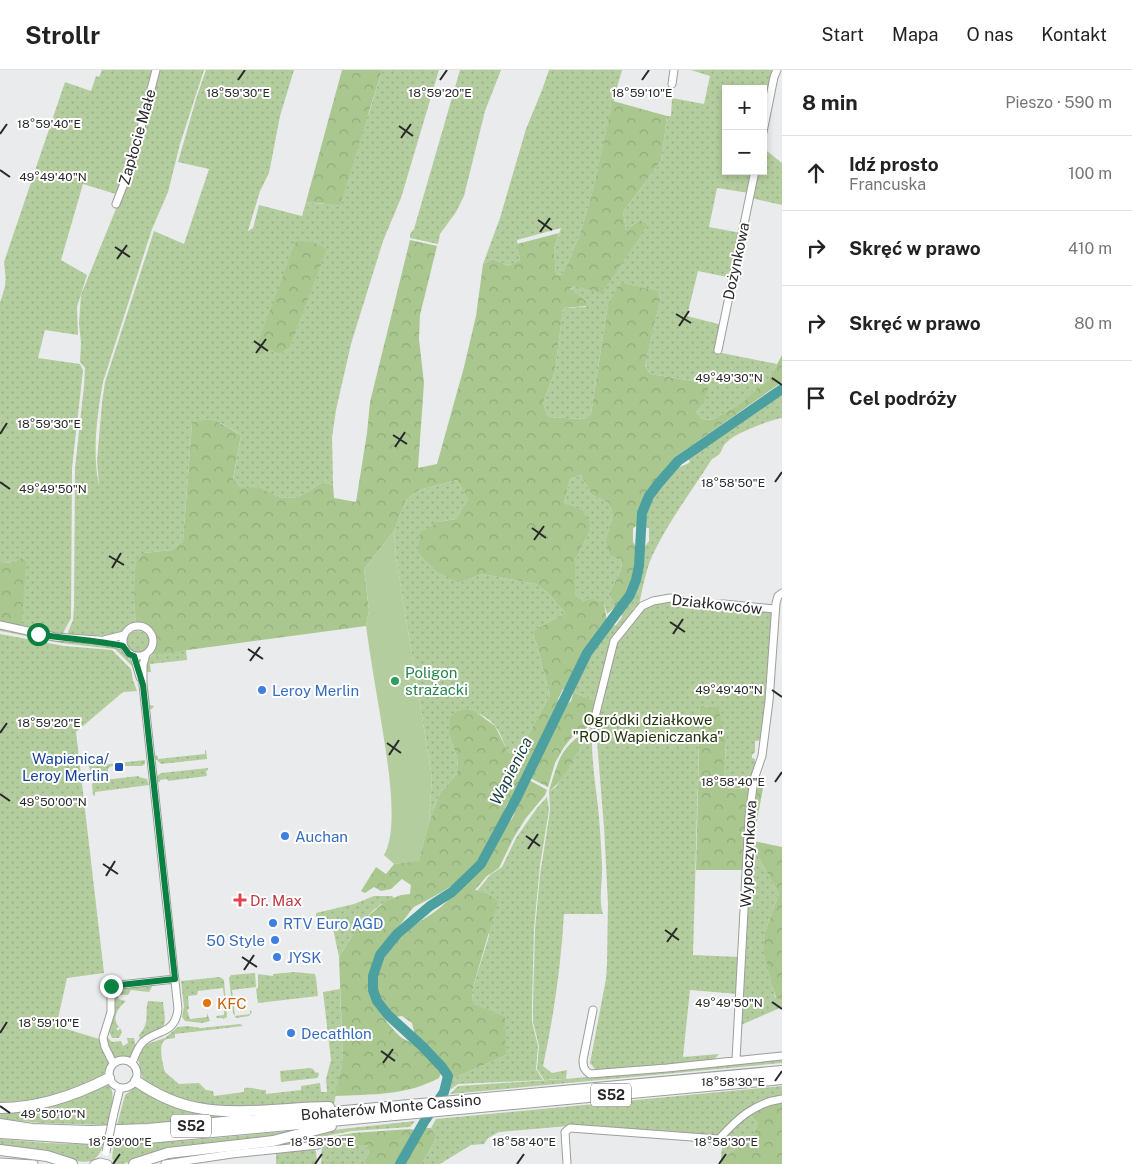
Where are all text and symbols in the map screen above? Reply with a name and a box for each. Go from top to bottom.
text: Strollr [25,21,100,49]
text: Start [822,24,864,45]
text: Mapa [892,24,938,45]
text: O nas [966,24,1013,45]
text: Kontakt [1041,24,1107,45]
map controls [722,85,767,175]
button: + [722,85,767,130]
text: 18°59'30"E [206,86,270,100]
text: 18°59'20"E [408,86,472,100]
text: 18°59'10"E [611,86,673,100]
street label: Zapłocie Małe [115,87,159,187]
text: 8 min [802,90,858,115]
text: Pieszo · 590 m [1005,93,1112,112]
text: 18°59'40"E [17,117,81,131]
button: − [722,130,767,175]
text: Idź prosto [849,153,939,175]
icon: ahead [802,159,830,187]
text: 100 m [1068,164,1112,183]
text: 49°49'40"N [19,170,87,184]
text: Francuska [849,175,926,194]
street label: Dożynkowa [719,221,753,301]
icon: right [802,234,830,262]
text: Skręć w prawo [849,237,981,259]
text: 410 m [1068,239,1112,258]
icon: right [802,309,830,337]
text: Skręć w prawo [849,312,981,334]
text: 80 m [1074,314,1112,333]
text: 49°49'30"N [695,371,763,385]
icon: arrive [802,384,830,412]
text: Cel podróży [849,387,957,409]
text: 18°59'30"E [17,417,81,431]
text: 18°58'50"E [701,476,765,490]
text: 49°49'50"N [19,482,87,496]
street label: Działkowców [671,591,763,617]
route start [27,623,50,646]
place label: Poligon strażacki [405,664,468,698]
marker: Poligon strażacki [389,675,401,687]
place label: Leroy Merlin [272,682,359,699]
text: 49°49'40"N [695,683,763,697]
marker: Leroy Merlin [256,684,268,696]
park label: Ogródki działkowe "ROD Wapieniczanka" [573,711,723,745]
text: 18°59'20"E [17,716,81,730]
water label: Wapienica [486,734,536,808]
place label: Wapienica/ Leroy Merlin [22,750,110,784]
marker: Wapienica/ Leroy Merlin [113,761,125,773]
text: 18°58'40"E [701,775,765,789]
text: 49°50'00"N [19,795,87,809]
street label: Wypoczynkowa [737,800,759,908]
place label: Auchan [295,828,348,845]
marker: Auchan [279,830,291,842]
place label: Dr. Max [250,892,302,909]
marker: Dr. Max [234,894,246,906]
place label: RTV Euro AGD [283,915,384,932]
marker: RTV Euro AGD [267,917,279,929]
place label: 50 Style [206,932,265,949]
marker: 50 Style [269,934,281,946]
place label: JYSK [287,949,322,966]
marker: JYSK [271,951,283,963]
route end [100,975,123,998]
place label: KFC [217,995,246,1012]
text: 49°49'50"N [695,996,763,1010]
marker: KFC [201,997,213,1009]
text: 18°59'10"E [18,1016,80,1030]
place label: Decathlon [301,1025,372,1042]
marker: Decathlon [285,1027,297,1039]
text: 18°58'30"E [701,1075,765,1089]
road number: S52 [591,1084,631,1106]
street label: Bohaterów Monte Cassino [300,1091,482,1123]
text: 49°50'10"N [21,1107,85,1121]
road number: S52 [171,1114,211,1138]
text: 18°59'00"E [88,1135,152,1149]
text: 18°58'50"E [290,1135,354,1149]
text: 18°58'40"E [492,1135,556,1149]
text: 18°58'30"E [694,1135,758,1149]

